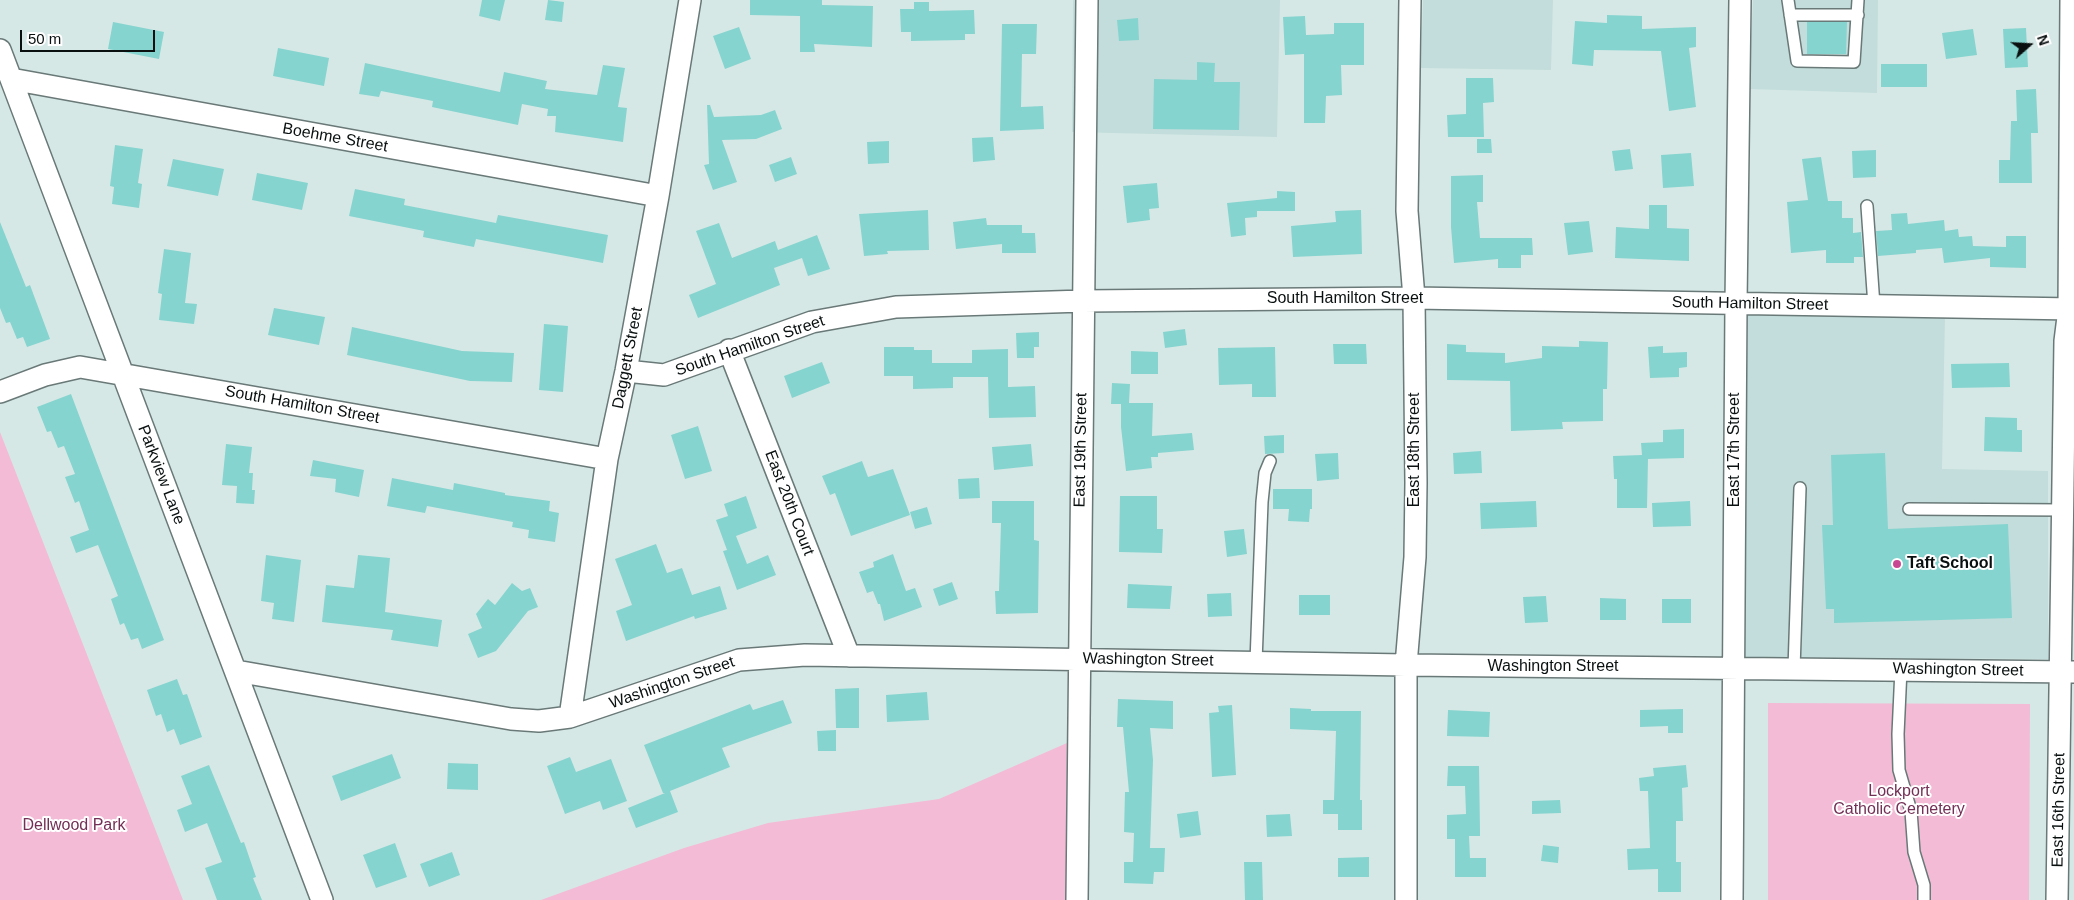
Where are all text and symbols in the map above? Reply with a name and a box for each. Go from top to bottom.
scale bar [22,20,158,52]
north arrow [2004,20,2054,70]
text: 50 m [28,30,61,47]
text: N [2034,33,2052,48]
street label: Boehme Street [281,119,389,157]
street label: South Hamilton Street [1267,289,1423,309]
street label: South Hamilton Street [1672,293,1828,315]
street label: Daggett Street [609,306,647,410]
street label: South Hamilton Street [673,311,827,381]
street label: South Hamilton Street [223,382,381,428]
street label: East 19th Street [1070,392,1092,508]
street label: East 18th Street [1405,393,1425,507]
street label: East 17th Street [1725,393,1745,507]
street label: Parkview Lane [133,423,189,527]
street label: East 20th Court [760,448,818,558]
place label: Taft School [1907,554,1993,574]
marker: Taft School [1891,558,1903,570]
street label: Washington Street [1082,649,1214,671]
street label: Washington Street [607,653,737,713]
street label: Washington Street [1487,657,1619,677]
street label: Washington Street [1892,659,2024,681]
street label: East 16th Street [2048,752,2070,868]
park label: Lockport Catholic Cemetery [1833,782,1965,820]
park label: Dellwood Park [22,816,126,836]

